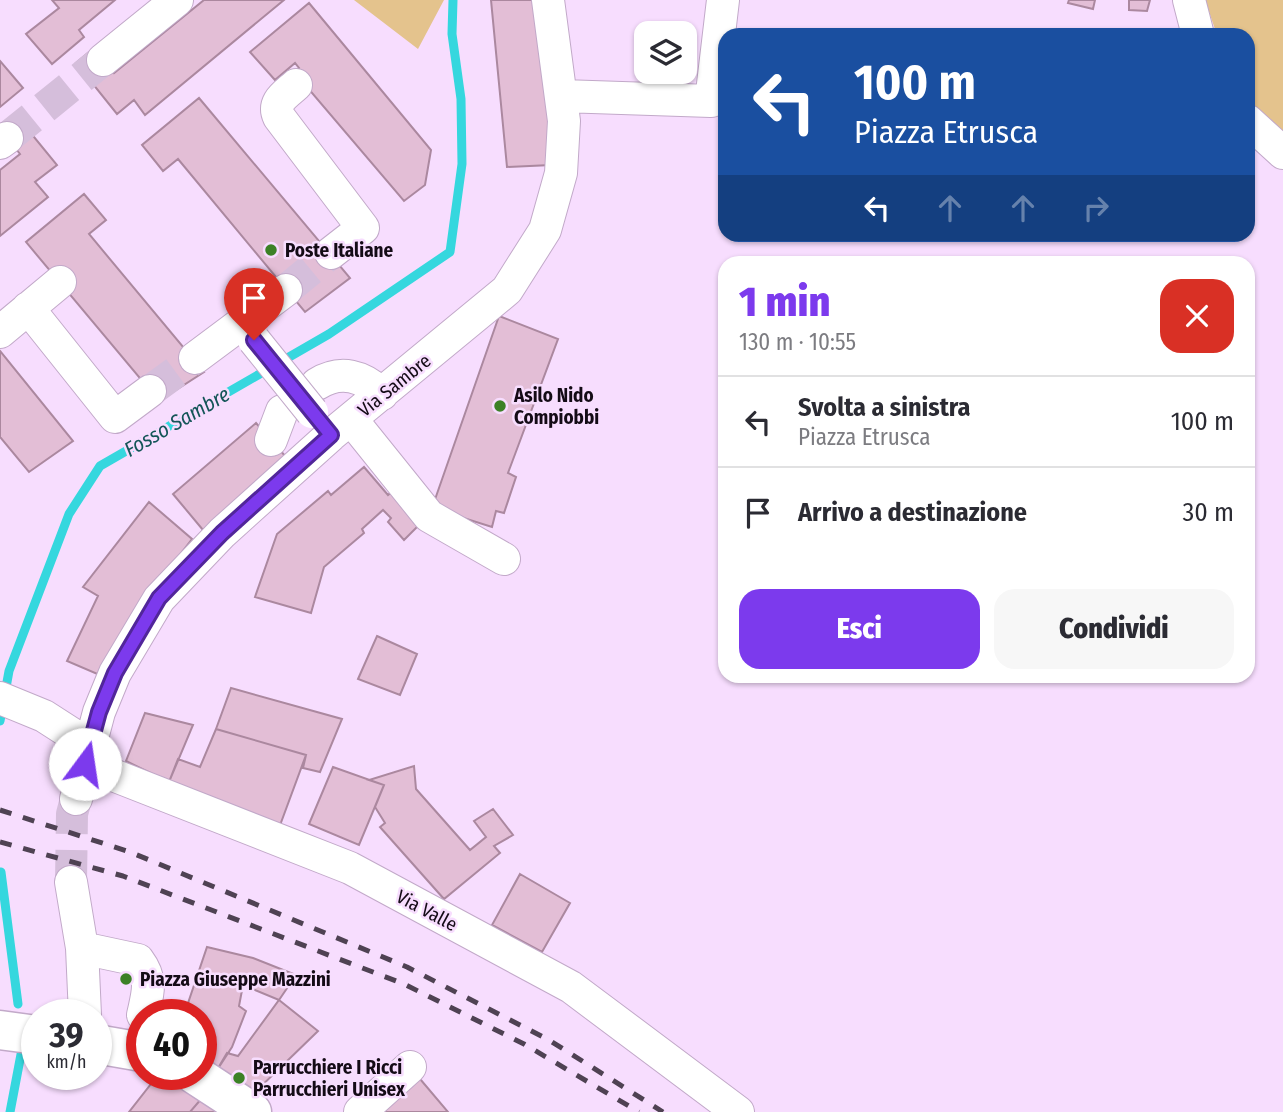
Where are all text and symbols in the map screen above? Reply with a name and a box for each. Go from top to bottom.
map controls [634,21,697,84]
button: layers [634,21,697,84]
text: 100 m [854,53,976,112]
icon: left [739,56,830,147]
text: Piazza Etrusca [854,113,1038,151]
icon: left [858,189,896,227]
icon: ahead [931,189,969,227]
icon: ahead [1004,189,1042,227]
icon: right [1077,189,1115,227]
place label: Poste Italiane [285,239,394,262]
marker: Poste Italiane [263,242,279,258]
pin [224,268,284,340]
text: 1 min [739,277,830,327]
icon: arrive [235,279,273,317]
button: close [1160,279,1234,353]
text: 130 m · 10:55 [739,328,856,356]
street label: Via Sambre [353,349,435,422]
water label: Fosso Sambre [120,381,235,463]
place label: Asilo Nido Compiobbi [513,384,599,429]
text: Svolta a sinistra [798,392,970,423]
marker: Asilo Nido Compiobbi [492,398,508,414]
icon: left [739,403,777,441]
text: 100 m [1171,406,1234,437]
text: Piazza Etrusca [798,423,930,451]
icon: arrive [739,494,777,532]
text: Arrivo a destinazione [798,497,1027,528]
text: 30 m [1183,497,1234,528]
button: Esci [739,589,980,669]
button: Condividi [994,589,1234,669]
position arrow [48,727,122,801]
street label: Via Valle [392,885,461,936]
place label: Piazza Giuseppe Mazzini [140,968,331,991]
marker: Piazza Giuseppe Mazzini [118,971,134,987]
speed limit sign: 40 [126,999,217,1090]
text: 39 [49,1014,84,1056]
text: km/h [46,1051,87,1073]
place label: Parrucchiere I Ricci Parrucchieri Unisex [253,1056,406,1101]
marker: Parrucchiere I Ricci Parrucchieri Unisex [231,1070,247,1086]

